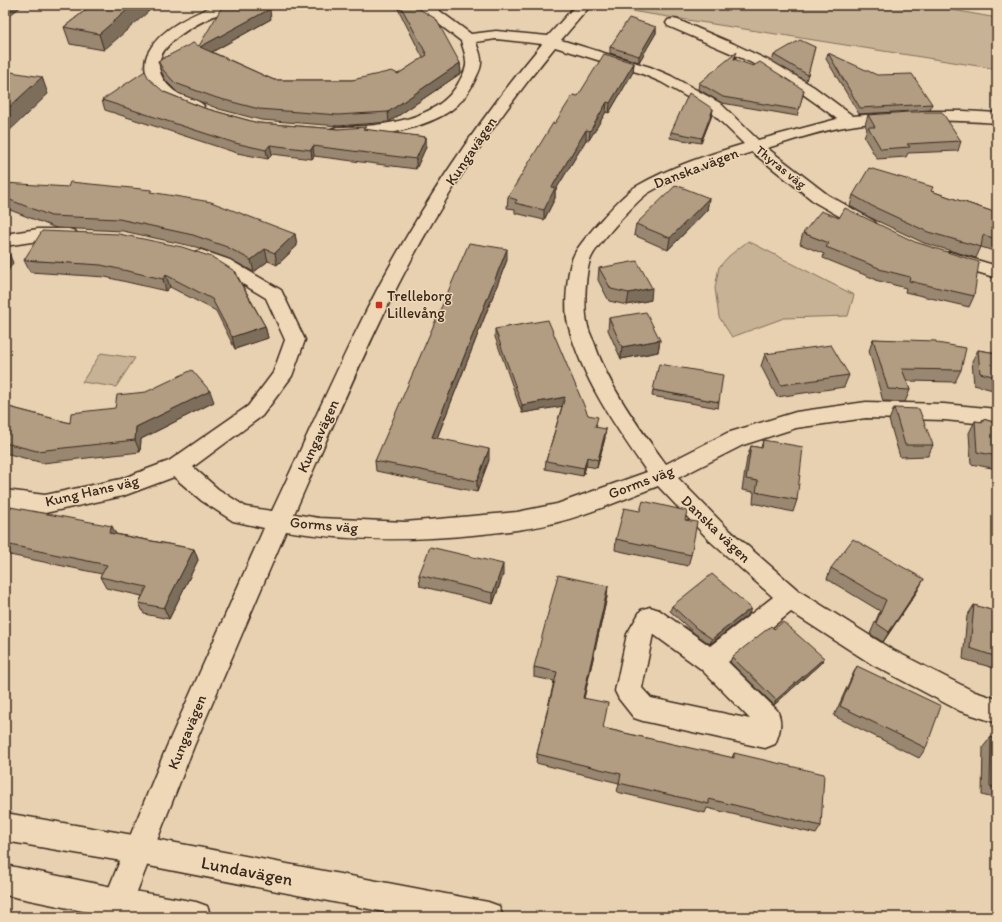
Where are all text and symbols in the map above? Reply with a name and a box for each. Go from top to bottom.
street label: Kungavägen [441,113,501,189]
street label: Thyras väg [753,142,809,192]
street label: Danska vägen [651,143,741,192]
place label: Trelleborg Lillevång [387,287,452,322]
marker: Trelleborg Lillevång [374,300,384,310]
street label: Kungavägen [293,396,343,476]
street label: Gorms väg [606,461,677,503]
street label: Kung Hans väg [43,471,141,511]
street label: Danska vägen [678,491,755,567]
street label: Gorms väg [289,513,359,537]
street label: Kungavägen [164,692,210,772]
street label: Lundavägen [199,851,295,891]

